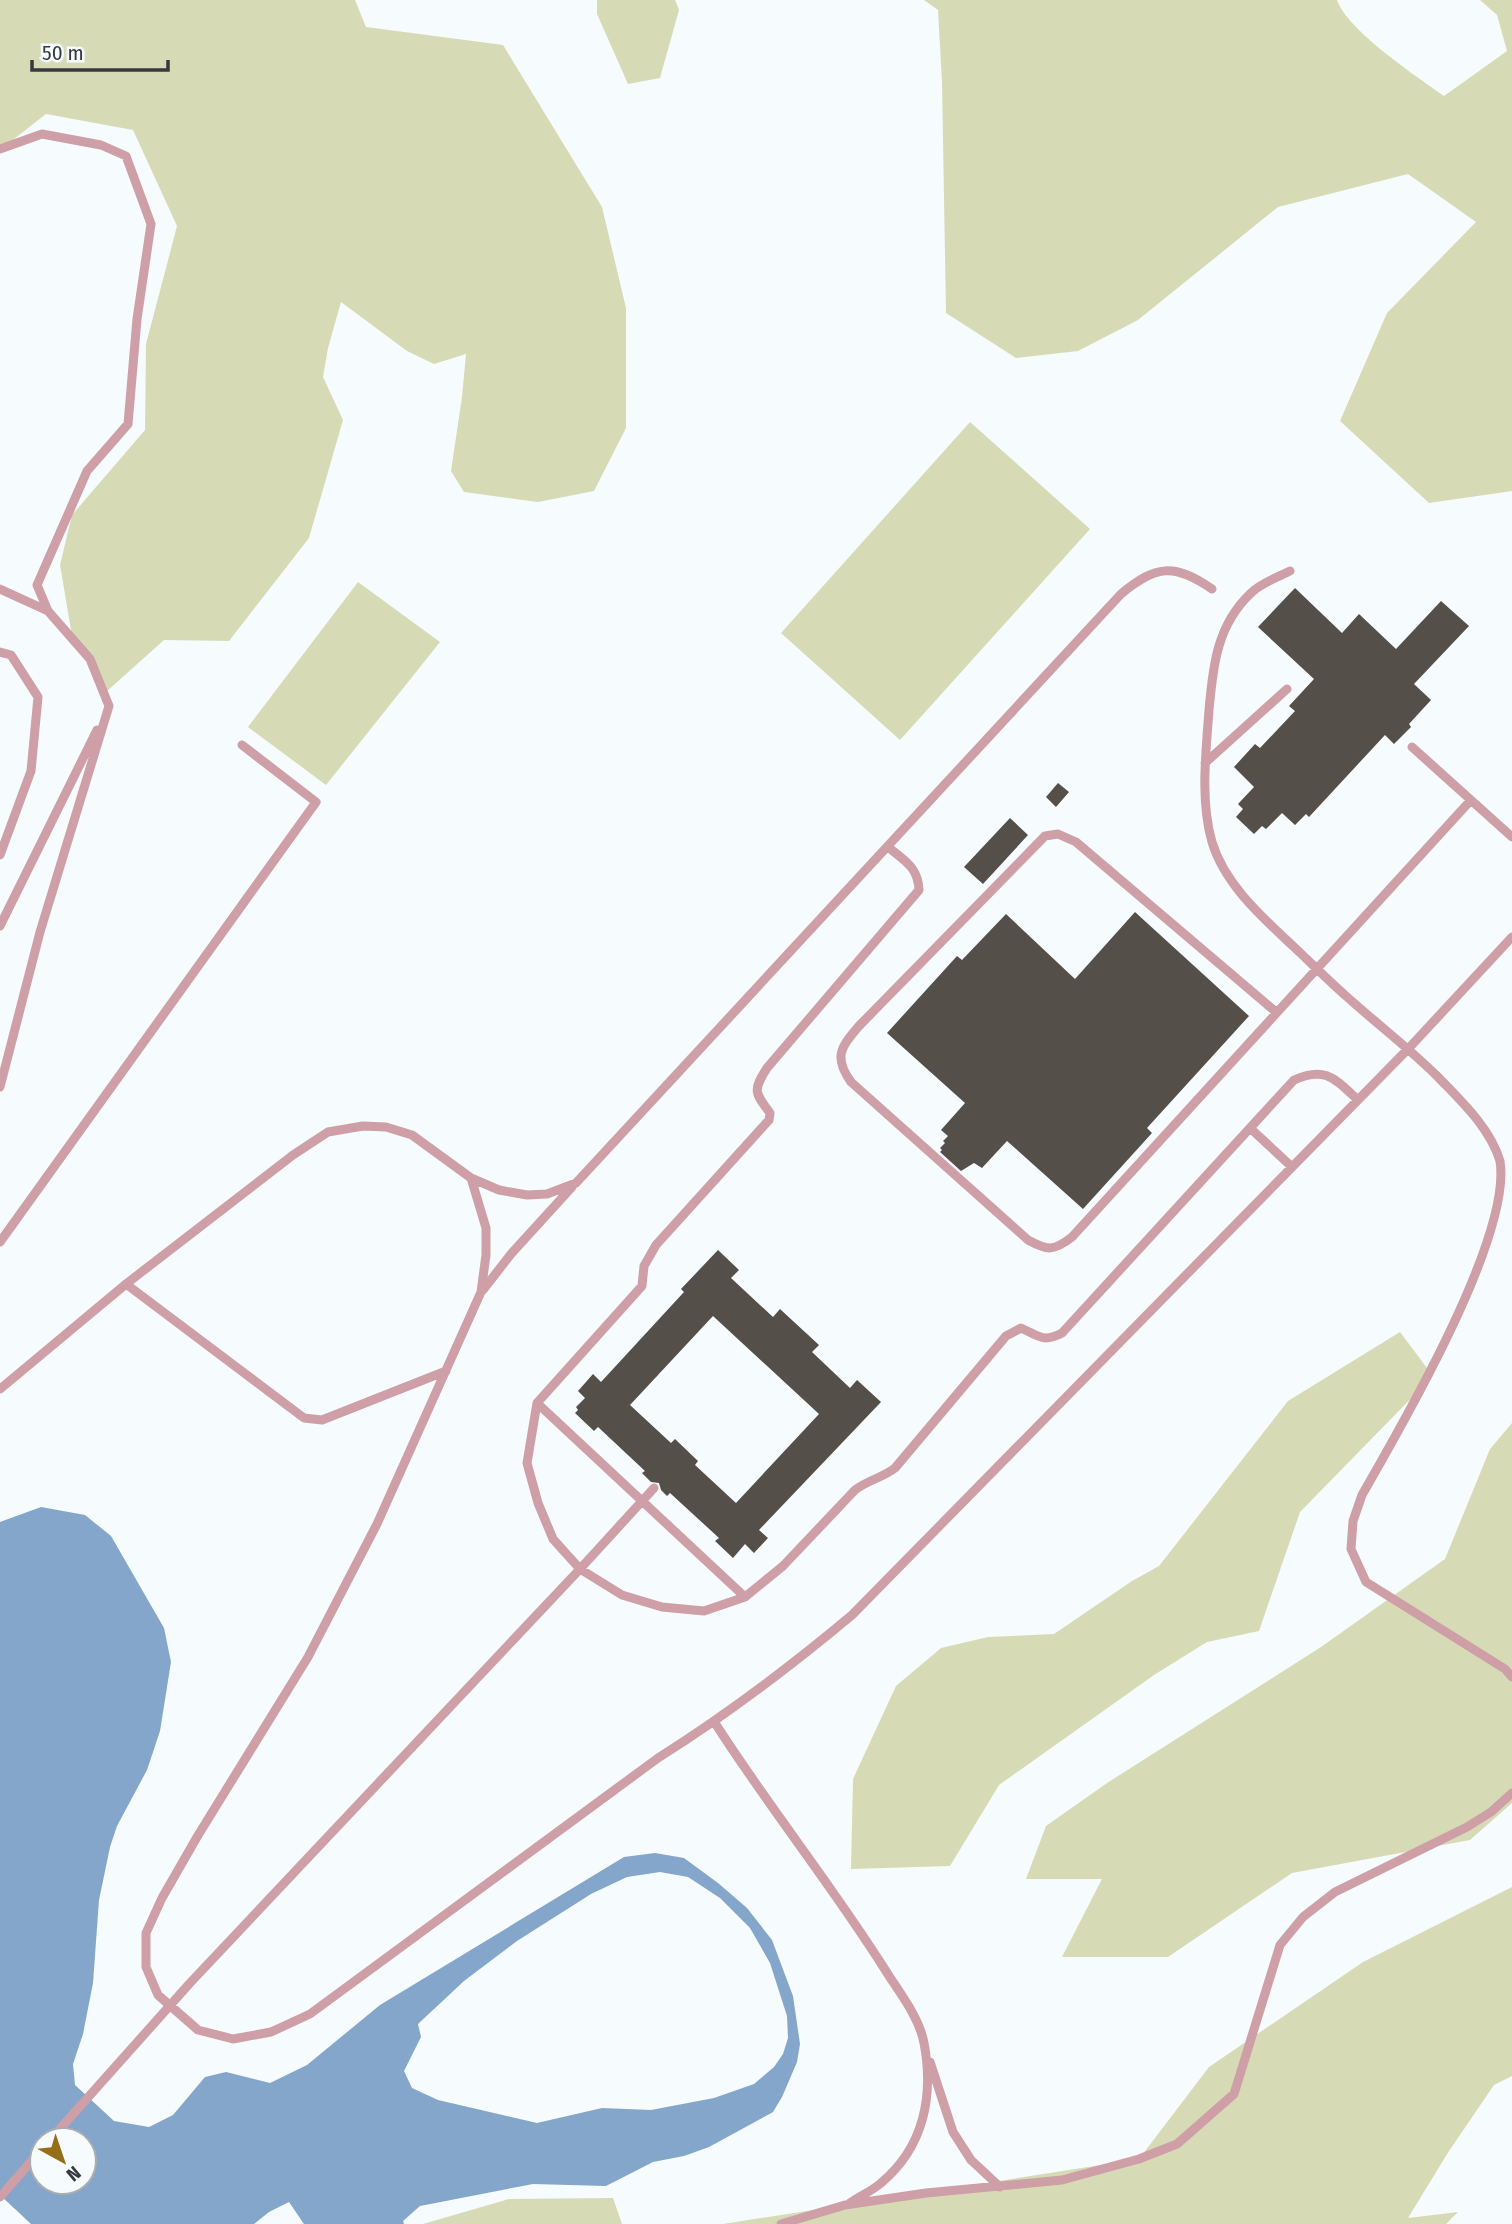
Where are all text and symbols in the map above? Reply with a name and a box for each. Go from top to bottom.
scale bar [32,28,168,72]
text: 50 m [42,40,84,66]
north arrow [28,2126,98,2196]
text: N [62,2161,85,2186]

